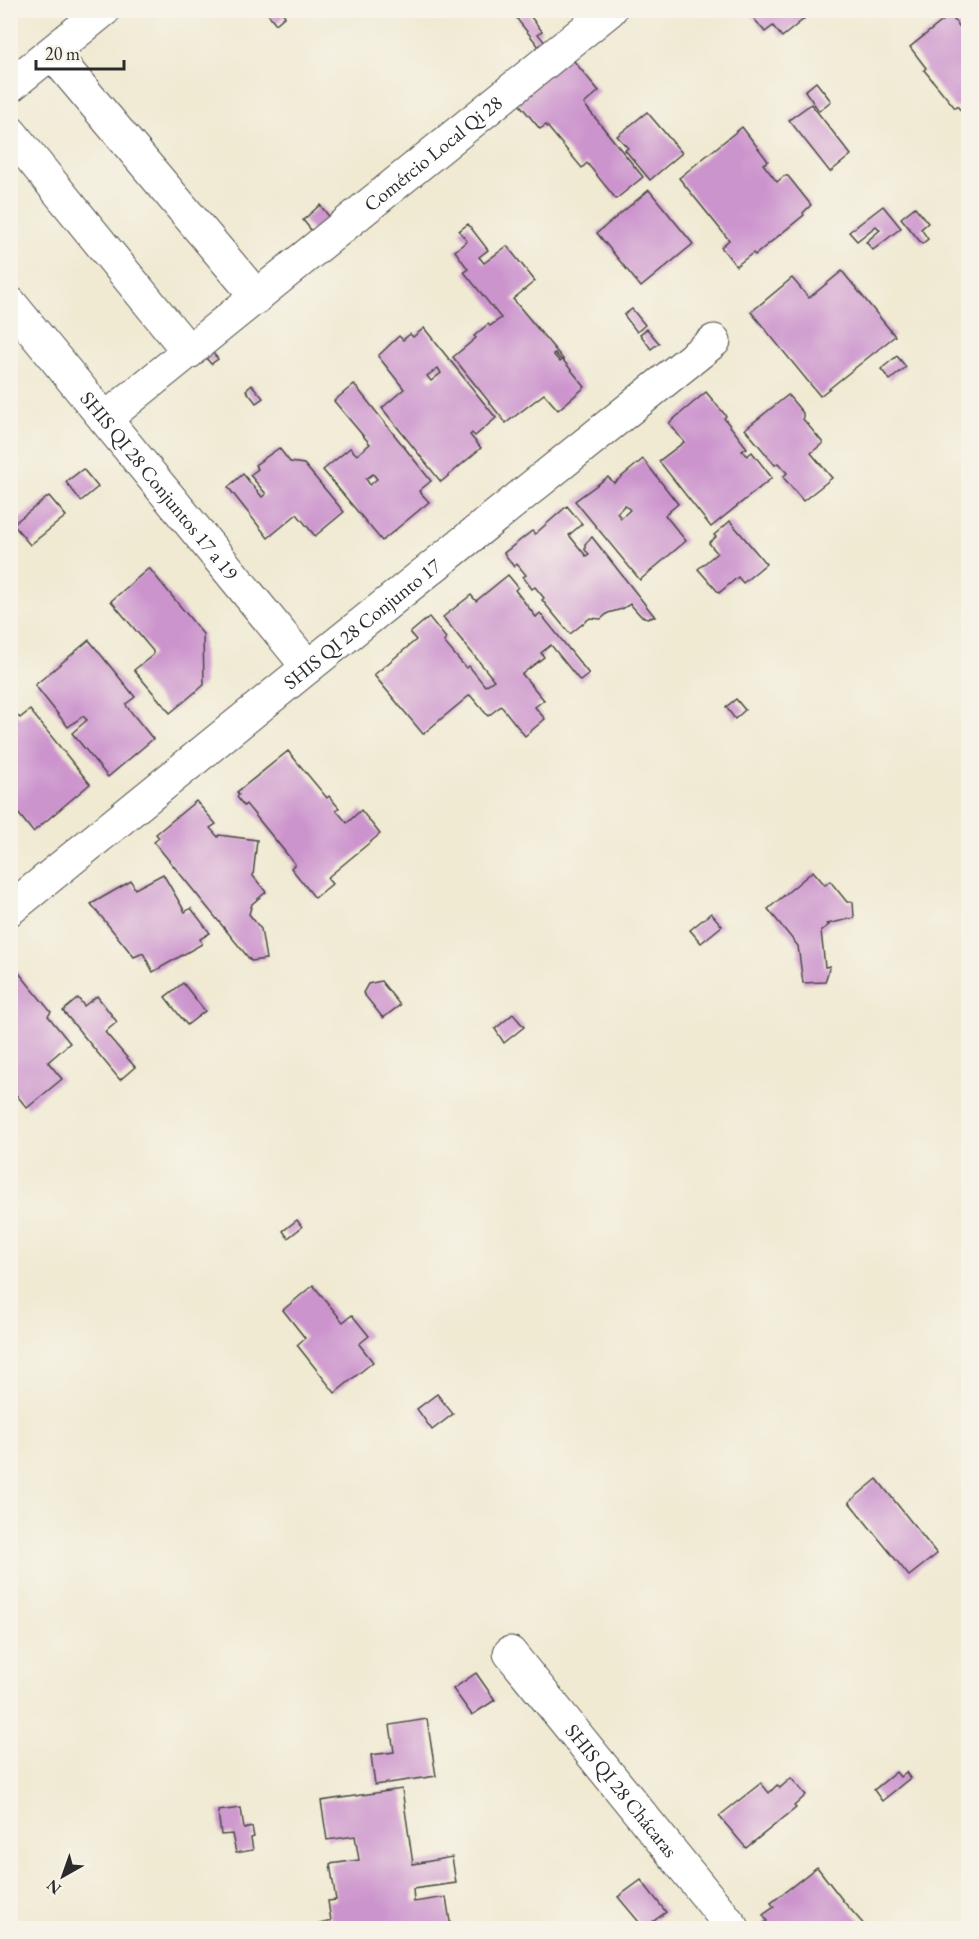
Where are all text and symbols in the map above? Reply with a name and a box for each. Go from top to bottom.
scale bar [36,33,124,71]
text: 20 m [45,42,80,65]
street label: Comércio Local Qi 28 [358,90,507,217]
street label: SHIS QI 28 Conjuntos 17 a 19 [75,386,245,586]
street label: SHIS QI 28 Conjunto 17 [278,552,446,695]
street label: SHIS QI 28 Chácaras [560,1718,683,1863]
north arrow [33,1846,93,1906]
text: N [42,1875,65,1899]

